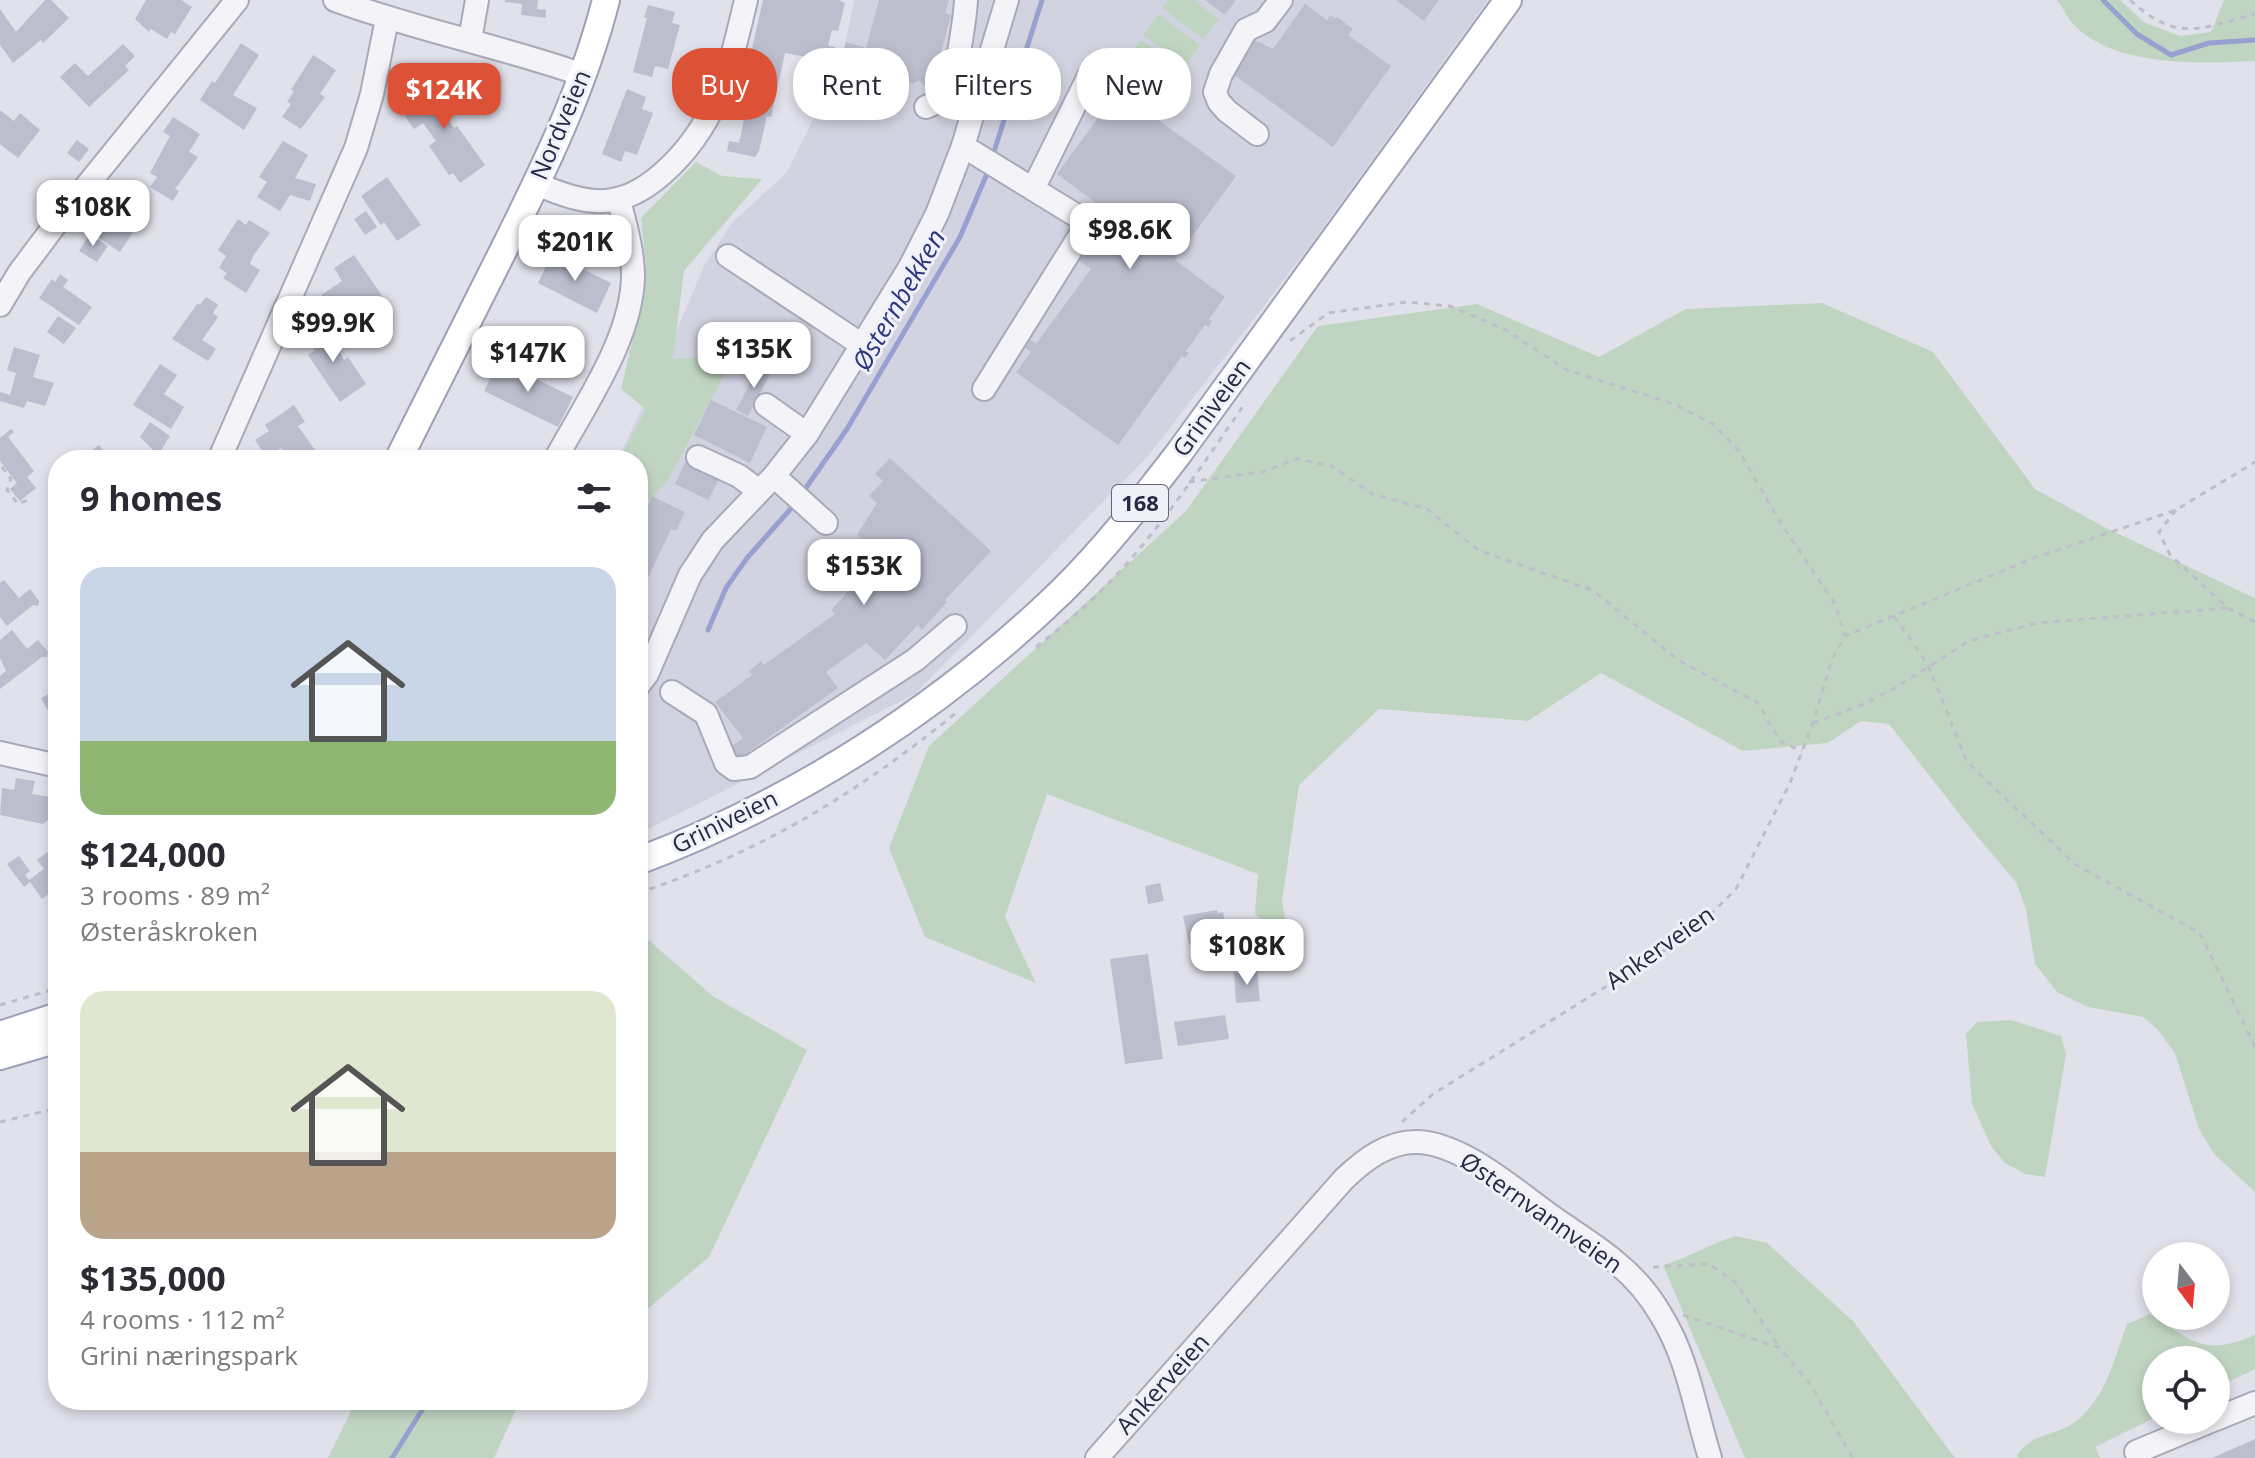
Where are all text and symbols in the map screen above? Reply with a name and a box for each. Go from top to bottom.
chip: Buy [672,48,777,120]
chip: Rent [793,48,909,120]
chip: Filters [925,48,1061,120]
chip: New [1077,48,1191,120]
pin: $124K [388,63,500,131]
street label: Nordveien [522,64,598,185]
text: $124K [406,71,482,107]
pin: $108K [37,180,149,248]
text: $108K [55,188,131,224]
pin: $98.6K [1065,203,1195,271]
text: $98.6K [1088,211,1172,247]
pin: $201K [519,215,631,283]
water label: Østernbekken [843,222,953,377]
text: $201K [537,223,613,259]
pin: $99.9K [268,296,398,364]
text: $99.9K [291,304,375,340]
pin: $135K [698,322,810,390]
pin: $147K [472,326,584,394]
text: $135K [716,330,792,366]
text: $147K [490,334,566,370]
street label: Griniveien [1164,351,1258,463]
text: 9 homes [80,475,222,521]
icon: filters [572,476,616,520]
road number: 168 [1112,485,1168,521]
pin: $153K [808,539,920,607]
text: $153K [826,547,902,583]
icon: home [276,619,420,763]
street label: Griniveien [666,781,783,860]
text: $124,000 [80,831,226,877]
text: 3 rooms · 89 m² [80,877,270,913]
street label: Ankerveien [1598,897,1720,996]
text: Østeråskroken [80,913,258,949]
pin: $108K [1191,919,1303,987]
text: $108K [1209,927,1285,963]
icon: home [276,1043,420,1187]
street label: Østernvannveien [1454,1143,1630,1280]
north arrow [2142,1242,2230,1330]
map controls [2142,1242,2230,1434]
text: $135,000 [80,1255,226,1301]
text: 4 rooms · 112 m² [80,1301,285,1337]
street label: Ankerveien [1108,1325,1216,1441]
text: Grini næringspark [80,1337,298,1373]
button: locate [2142,1346,2230,1434]

